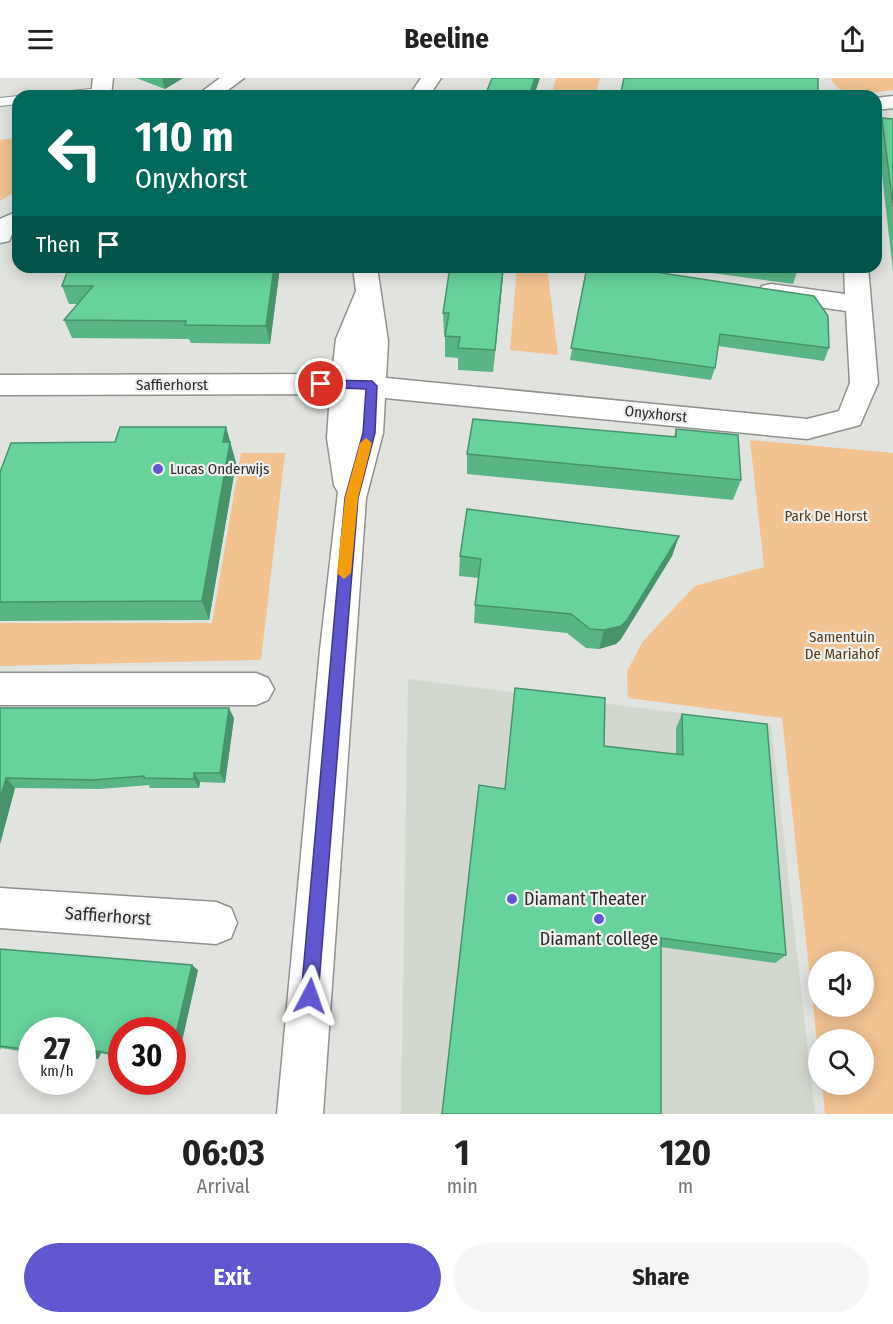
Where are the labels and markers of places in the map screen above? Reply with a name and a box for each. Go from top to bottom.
pin [295,358,346,409]
place label: Lucas Onderwijs [170,460,270,478]
marker: Lucas Onderwijs [151,462,165,476]
place label: Diamant Theater [524,888,647,910]
marker: Diamant Theater [505,892,519,906]
marker: Diamant college [592,912,606,926]
place label: Diamant college [540,928,658,950]

